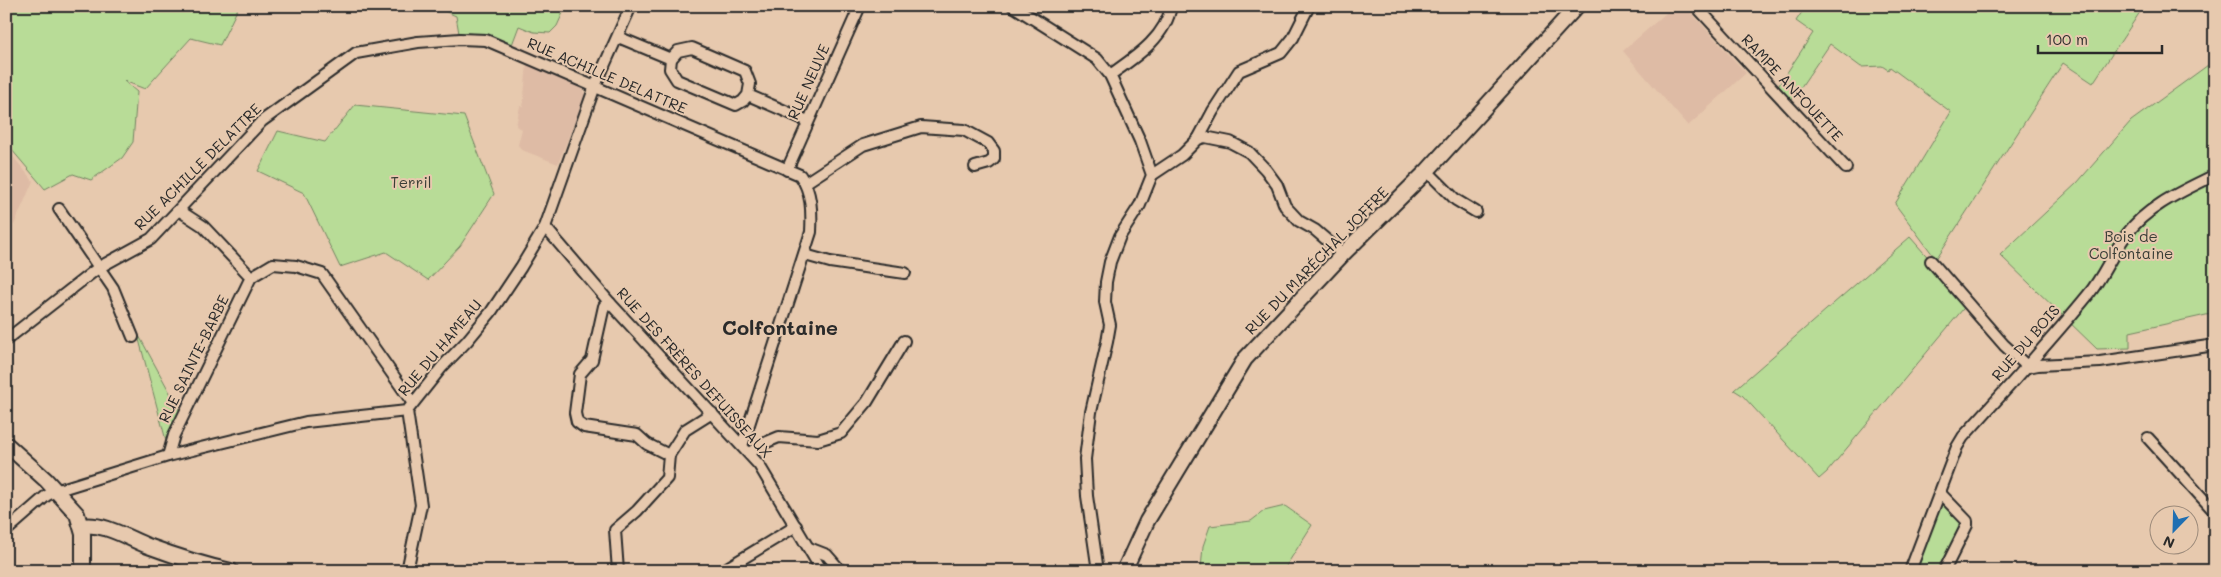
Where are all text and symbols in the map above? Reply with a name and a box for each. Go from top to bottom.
scale bar [2038,22,2162,54]
street label: RAMPE ANFOUETTE [1738,29,1848,146]
text: 100 m [2046,29,2088,49]
street label: RUE ACHILLE DELATTRE [524,32,691,118]
street label: RUE NEUVE [782,40,834,123]
street label: RUE ACHILLE DELATTRE [129,98,265,234]
park label: Terril [390,172,432,192]
street label: RUE DU MARÉCHAL JOFFRE [1240,182,1393,339]
park label: Bois de Colfontaine [2089,226,2173,263]
street label: RUE DES FRÈRES DEFUISSEAUX [613,283,777,462]
street label: RUE SAINTE-BARBE [153,291,233,426]
street label: RUE DU HAMEAU [393,295,486,400]
street label: RUE DU BOIS [1987,300,2064,385]
district label: Colfontaine [722,314,838,340]
north arrow [2148,504,2198,554]
text: N [2160,532,2177,553]

